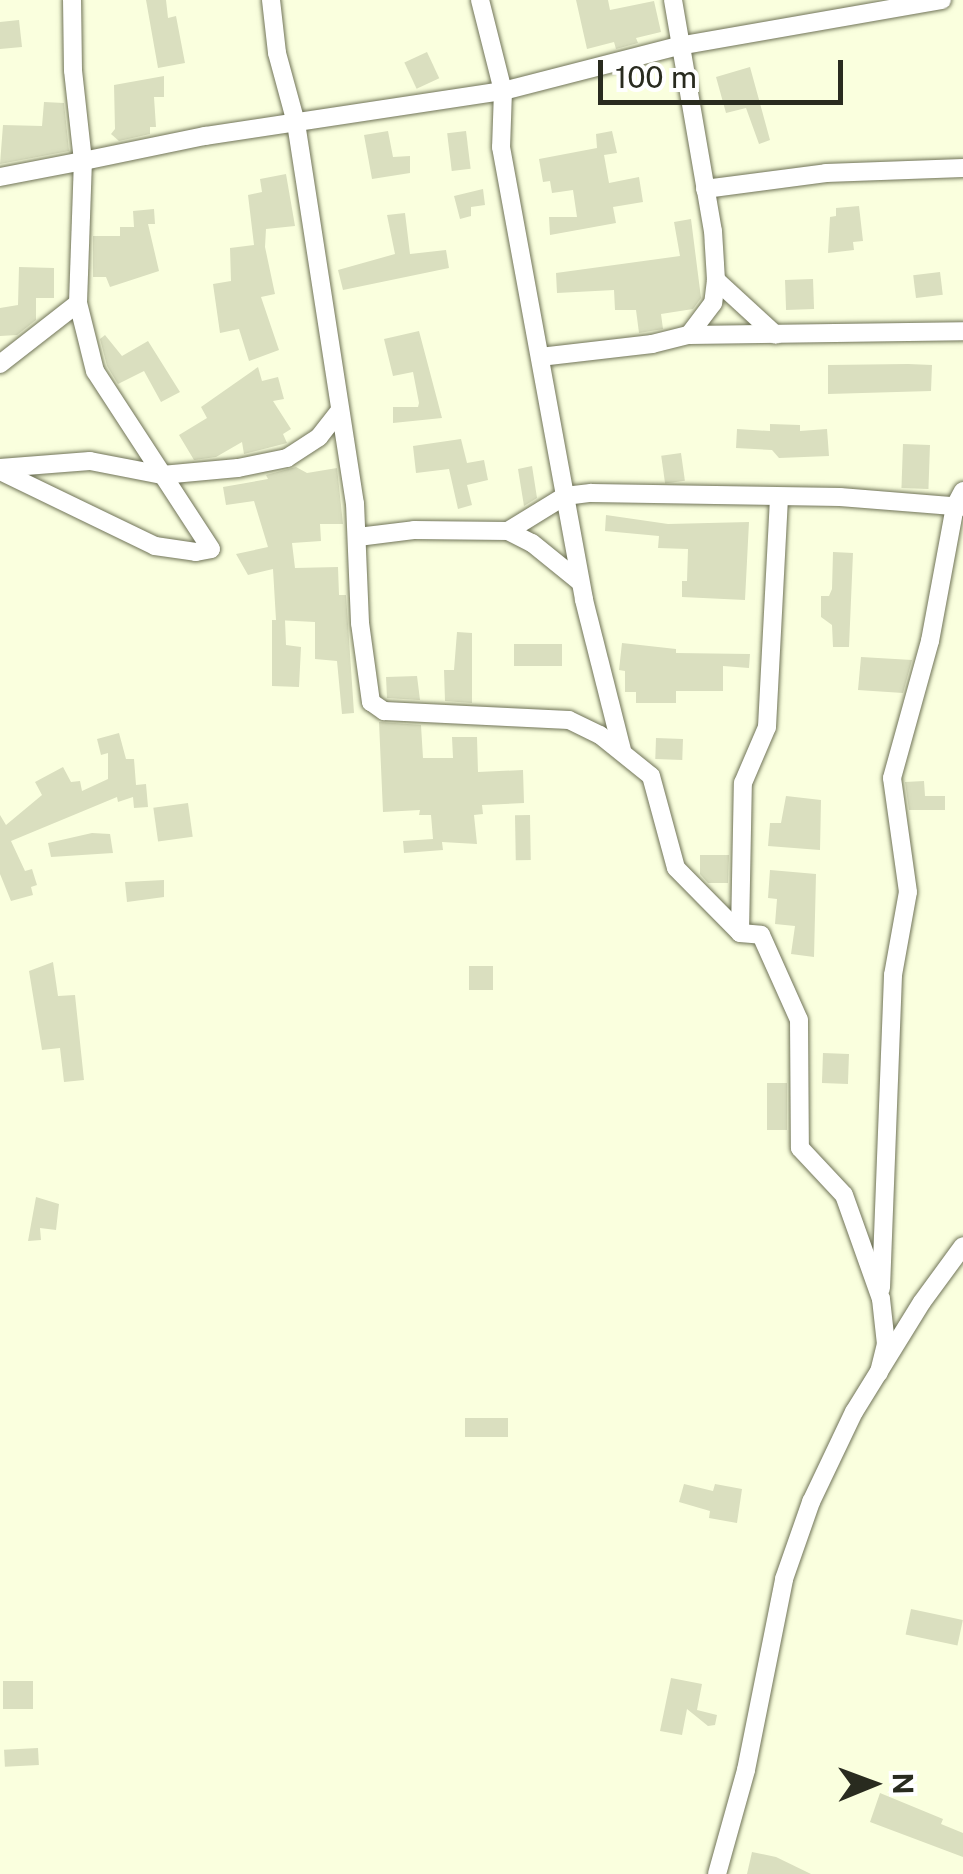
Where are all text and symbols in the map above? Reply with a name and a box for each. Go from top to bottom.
scale bar [603,40,848,102]
text: 100 m [615,59,697,95]
north arrow [823,1734,923,1834]
text: N [887,1772,920,1795]

